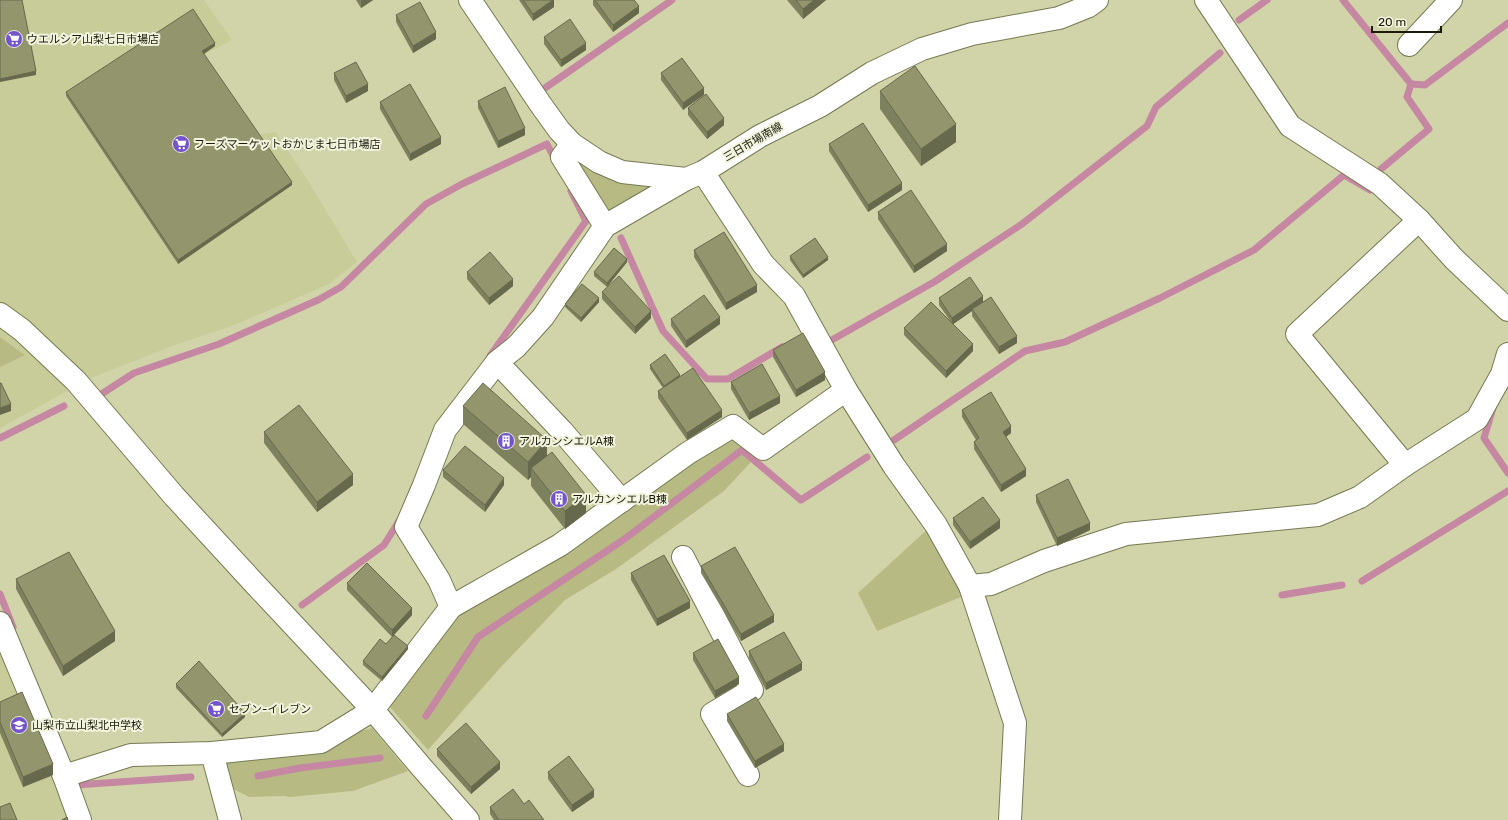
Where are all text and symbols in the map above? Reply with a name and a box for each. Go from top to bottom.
scale bar [1372,8,1441,34]
text: 20 m [1378,15,1406,29]
supermarket icon: ウエルシア山梨七日市場店 [4,29,24,49]
place label: ウエルシア山梨七日市場店 [27,33,159,46]
street label: 三日市場南線 [721,120,785,164]
supermarket icon: フーズマーケットおかじま七日市場店 [171,134,191,154]
place label: フーズマーケットおかじま七日市場店 [194,138,380,151]
building icon: アルカンシエルA棟 [496,431,516,451]
place label: アルカンシエルA棟 [519,435,614,448]
building icon: アルカンシエルB棟 [549,489,569,509]
place label: アルカンシエルB棟 [572,493,667,506]
supermarket icon: セブン-イレブン [206,699,226,719]
place label: セブン-イレブン [229,703,311,716]
school or university icon: 山梨市立山梨北中学校 [9,715,29,735]
place label: 山梨市立山梨北中学校 [32,719,142,732]

